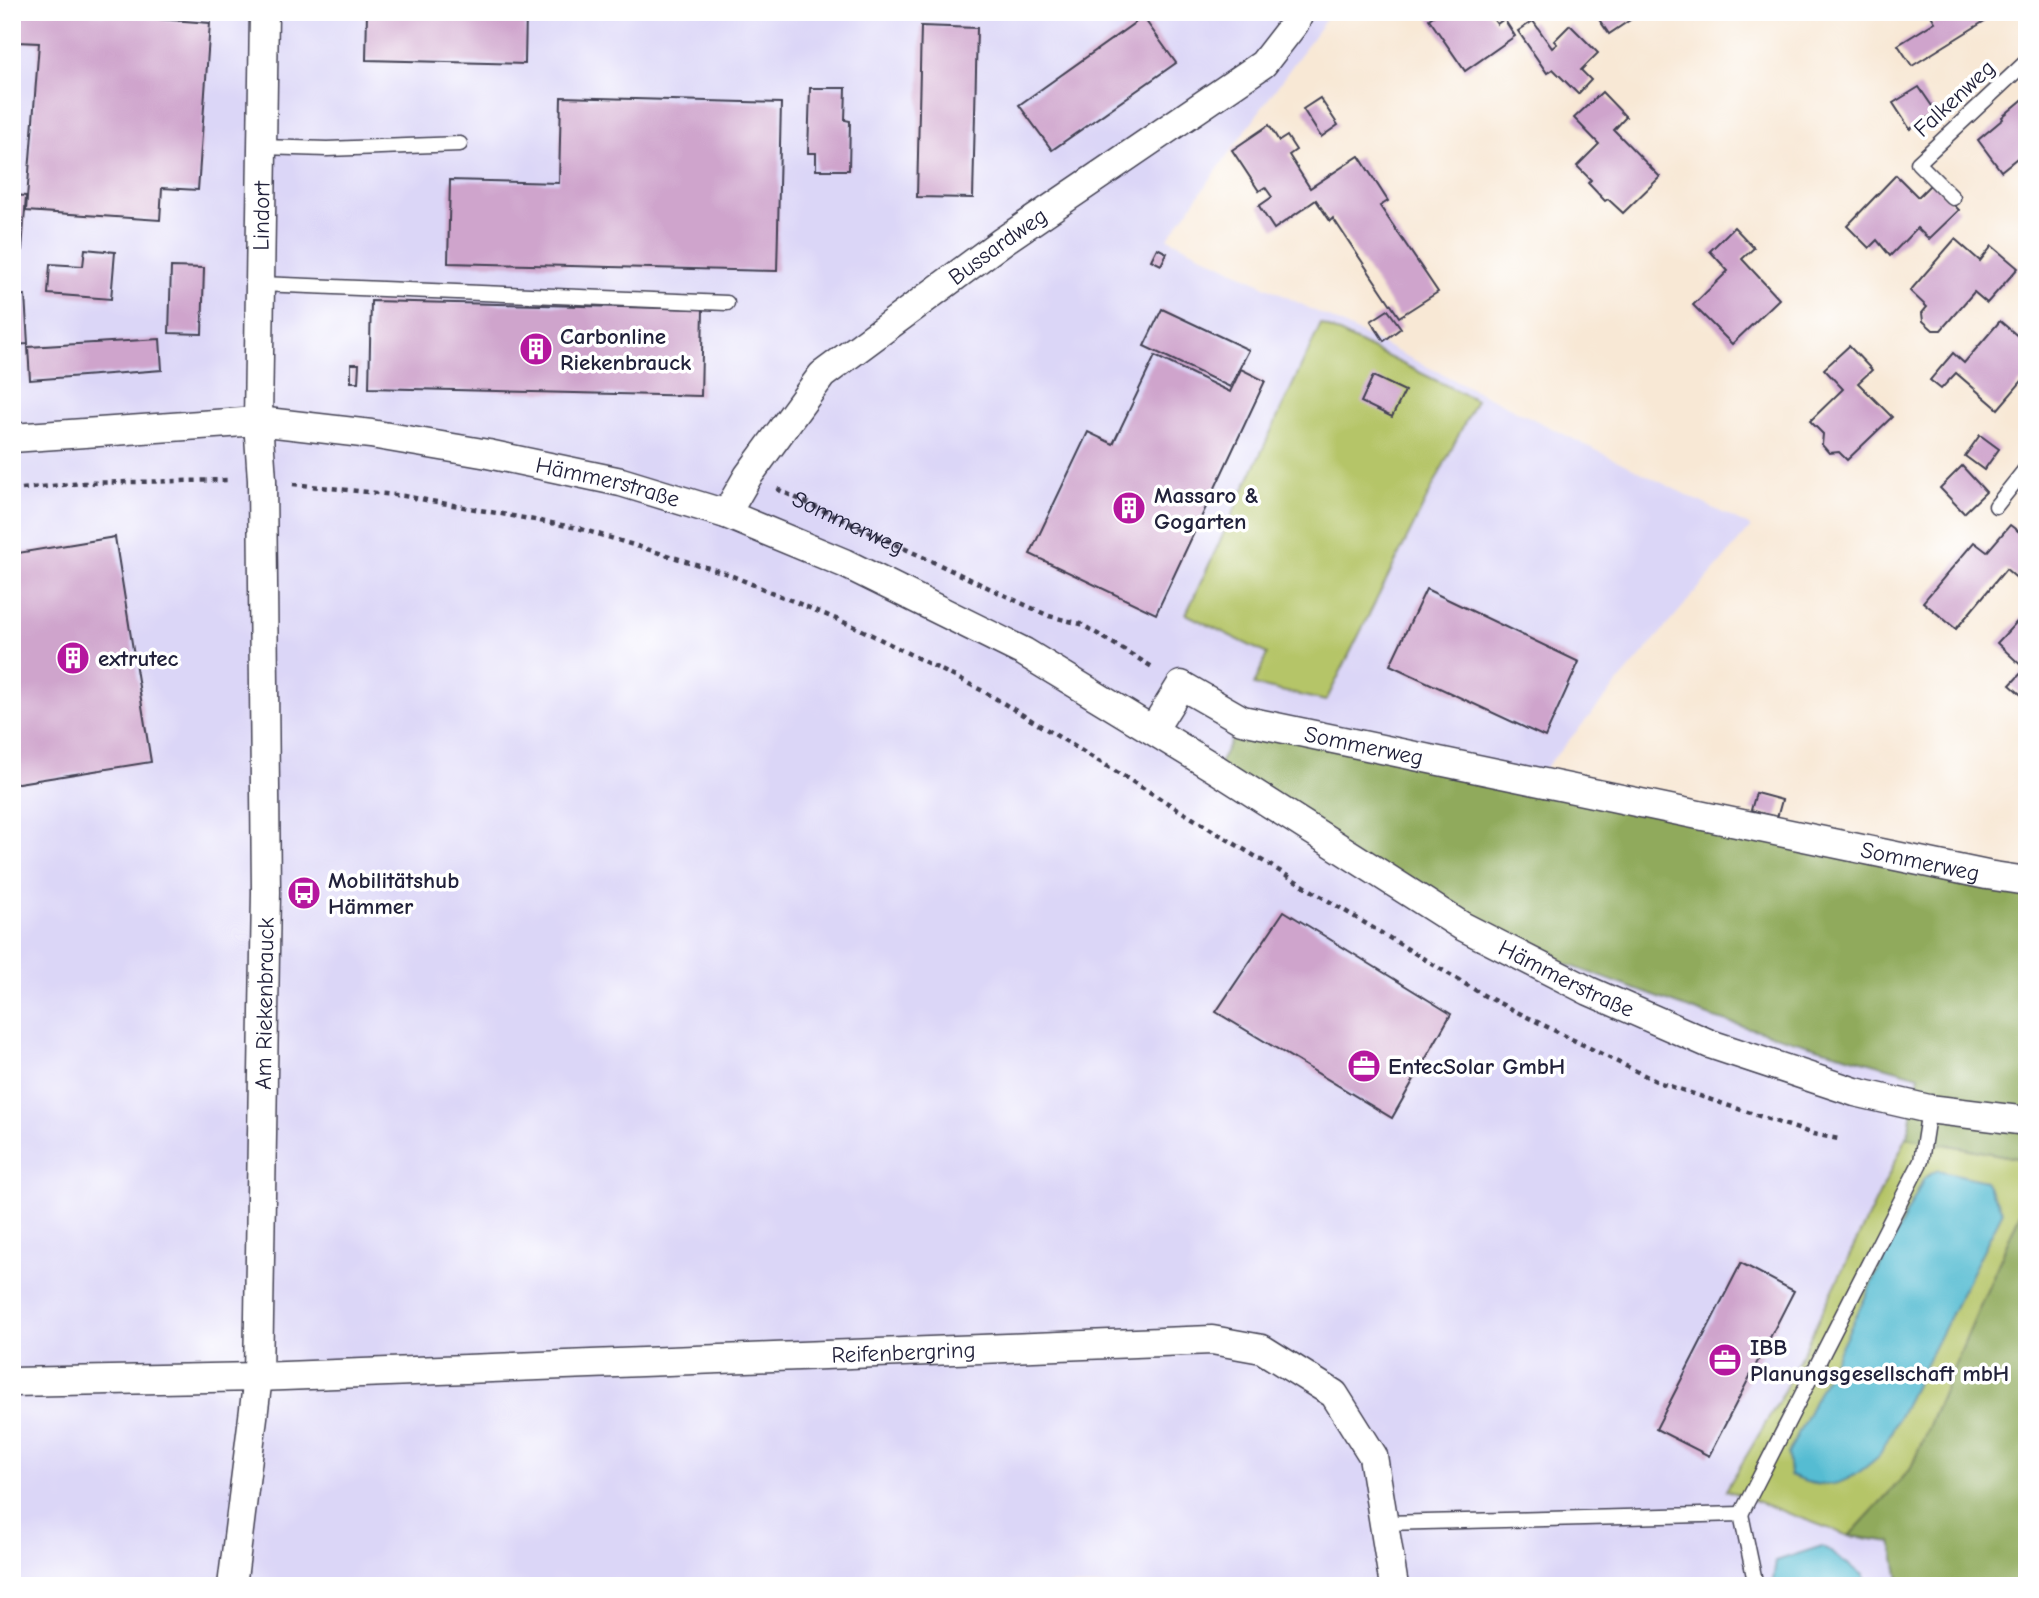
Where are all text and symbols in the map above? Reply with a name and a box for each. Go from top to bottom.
street label: Falkenweg [1908,54,2000,143]
street label: Lindort [248,179,276,251]
street label: Bussardweg [943,202,1052,291]
place label: Carbonline Riekenbrauck [560,323,691,376]
building icon: Carbonline Riekenbrauck [517,330,555,368]
street label: Hämmerstraße [533,451,683,513]
place label: Massaro & Gogarten [1154,482,1259,535]
street label: Sommerweg [788,485,909,561]
building icon: Massaro & Gogarten [1110,489,1148,527]
building icon: extrutec [54,639,92,677]
place label: extrutec [98,645,179,672]
street label: Sommerweg [1302,720,1426,771]
street label: Sommerweg [1858,836,1982,887]
place label: Mobilitätshub Hämmer [328,867,459,920]
bus stop icon: Mobilitätshub Hämmer [285,874,323,912]
street label: Am Riekenbrauck [250,917,280,1090]
street label: Hämmerstraße [1494,934,1638,1023]
office icon: EntecSolar GmbH [1345,1047,1383,1085]
place label: EntecSolar GmbH [1388,1053,1565,1080]
place label: IBB Planungsgesellschaft mbH [1750,1334,2009,1387]
street label: Reifenbergring [831,1336,976,1369]
office icon: IBB Planungsgesellschaft mbH [1706,1341,1744,1379]

